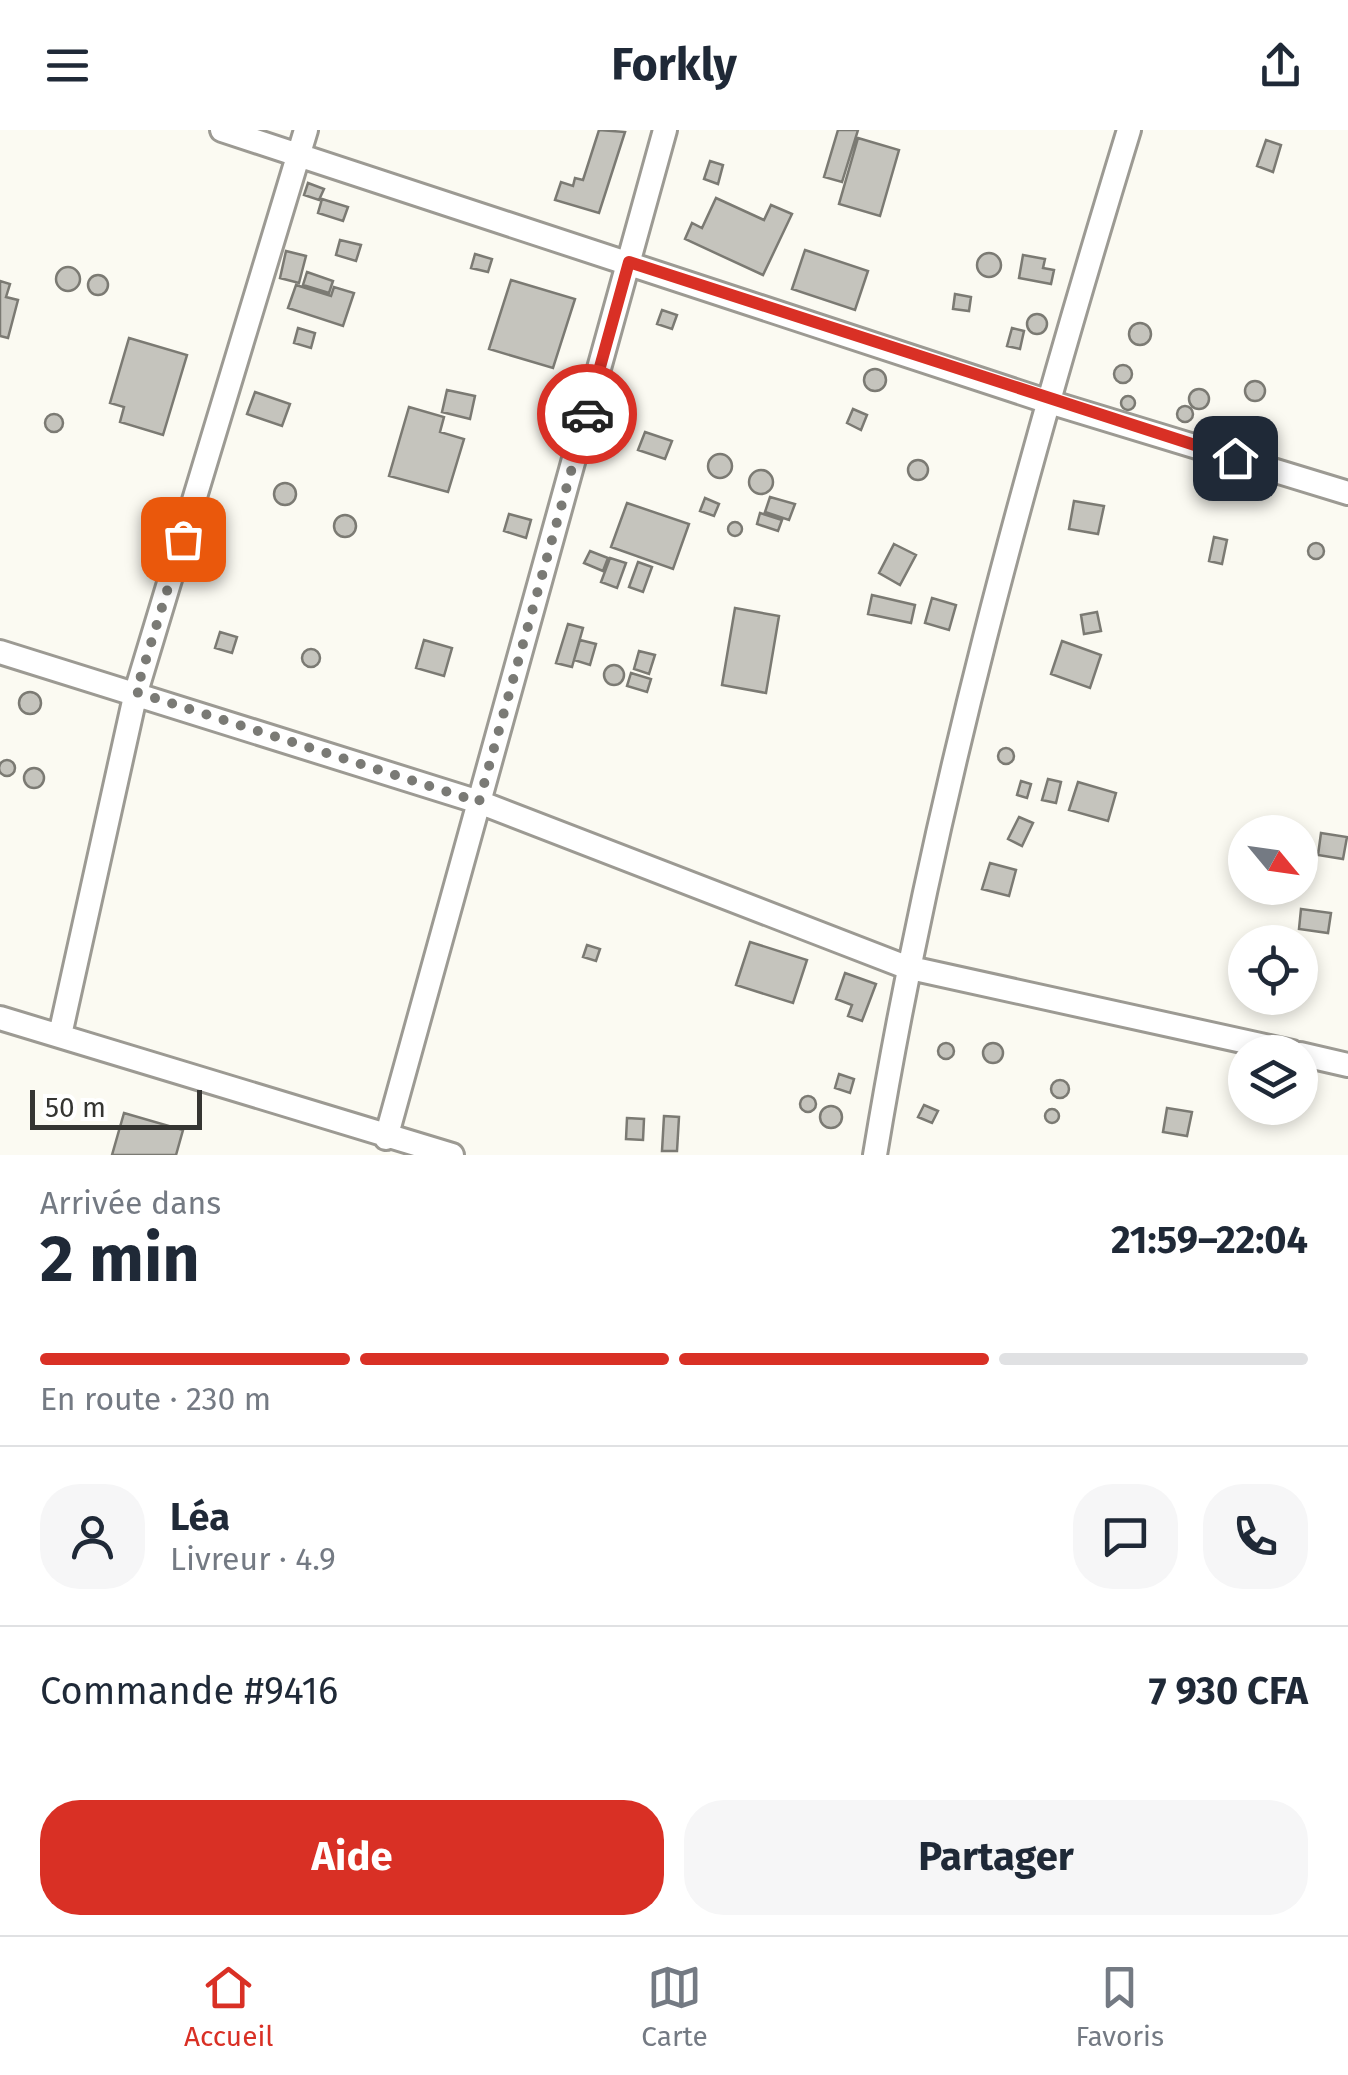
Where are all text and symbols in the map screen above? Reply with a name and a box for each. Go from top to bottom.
icon: menu [40,38,95,93]
text: Forkly [611,38,737,92]
icon: share [1253,38,1308,93]
courier [537,364,637,464]
icon: car [560,387,615,442]
pin [1193,416,1278,501]
icon: home [1208,431,1263,486]
pin [141,497,226,582]
icon: bag [156,512,211,567]
north arrow [1228,815,1318,905]
map controls [1228,815,1318,1125]
button: locate [1228,925,1318,1015]
button: layers [1228,1035,1318,1125]
scale bar [30,1085,202,1130]
text: 50 m [45,1091,106,1124]
text: Arrivée dans [40,1184,221,1222]
text: 21:59–22:04 [1111,1217,1308,1263]
text: 2 min [40,1220,200,1298]
text: En route · 230 m [40,1380,271,1418]
button: person [40,1484,145,1589]
button: chat [1073,1484,1178,1589]
button: phone [1203,1484,1308,1589]
text: Léa [170,1494,230,1540]
text: Livreur · 4.9 [170,1540,336,1578]
text: Commande #9416 [40,1668,338,1714]
text: 7 930 CFA [1149,1668,1308,1714]
button: Aide [40,1800,664,1915]
button: Partager [684,1800,1308,1915]
tab: Accueil [184,1960,274,2053]
tab: Carte [641,1960,708,2053]
tab: Favoris [1075,1960,1164,2053]

